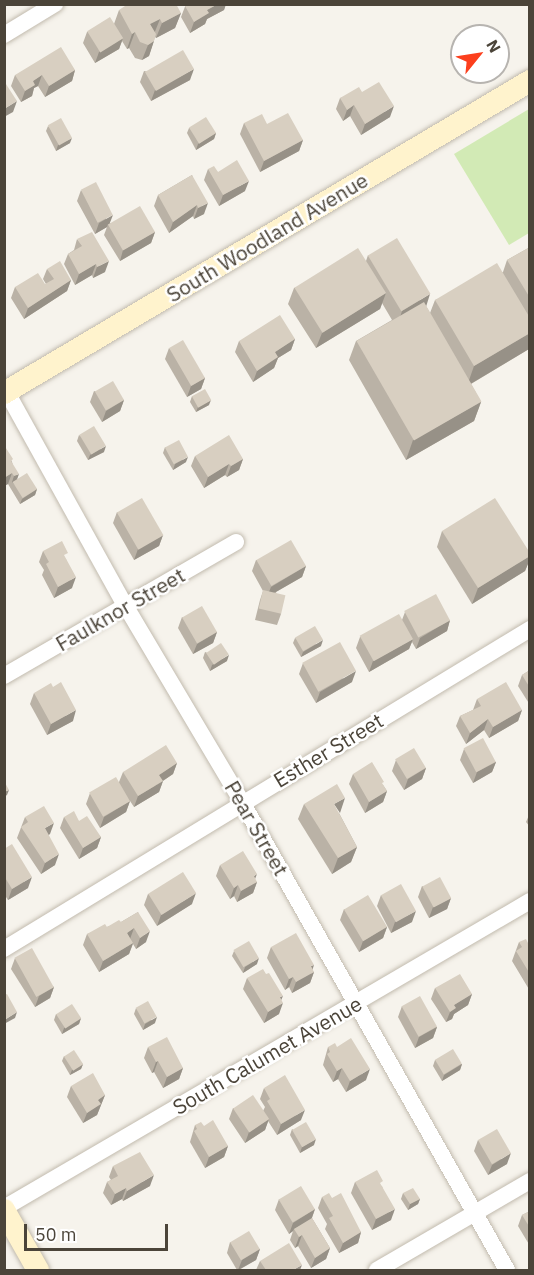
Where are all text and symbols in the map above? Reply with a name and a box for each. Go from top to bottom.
north arrow [450,24,510,84]
text: N [482,36,505,56]
street label: South Woodland Avenue [162,167,372,307]
street label: Faulknor Street [51,562,189,656]
street label: Esther Street [269,707,387,793]
street label: Pear Street [220,776,294,880]
street label: South Calumet Avenue [168,991,366,1119]
scale bar [27,1212,171,1250]
text: 50 m [35,1223,77,1246]

